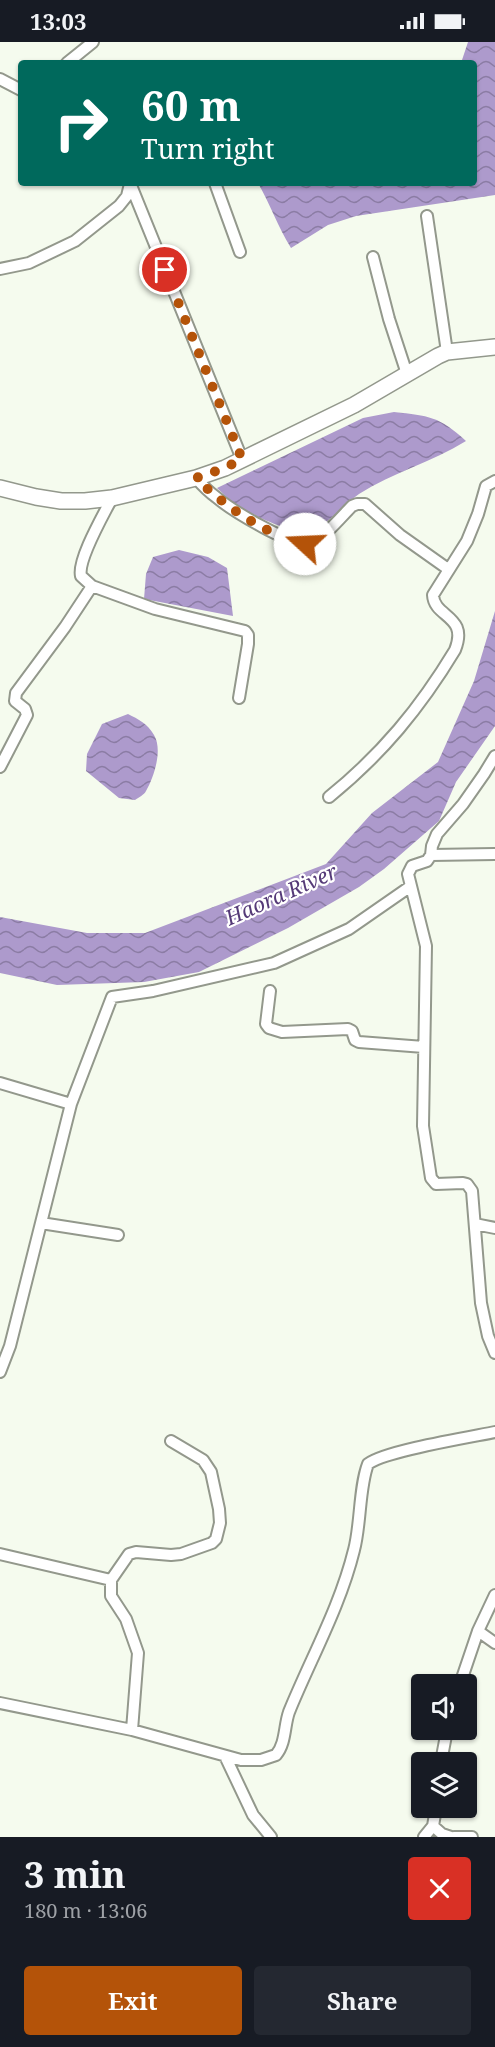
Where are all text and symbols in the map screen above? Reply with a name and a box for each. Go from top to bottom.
text: 13:03 [30,6,86,36]
text: 60 m [141,76,241,133]
icon: right [42,84,120,162]
text: Turn right [141,130,274,167]
pin [139,244,190,295]
icon: arrive [148,253,181,286]
position arrow [273,512,337,576]
water label: Haora River [220,857,342,932]
map controls [411,1674,477,1818]
button: sound [411,1674,477,1740]
button: layers [411,1752,477,1818]
text: 3 min [24,1850,126,1899]
button: close [408,1857,471,1920]
text: 180 m · 13:06 [24,1897,147,1924]
button: Exit [24,1966,242,2035]
button: Share [254,1966,471,2035]

